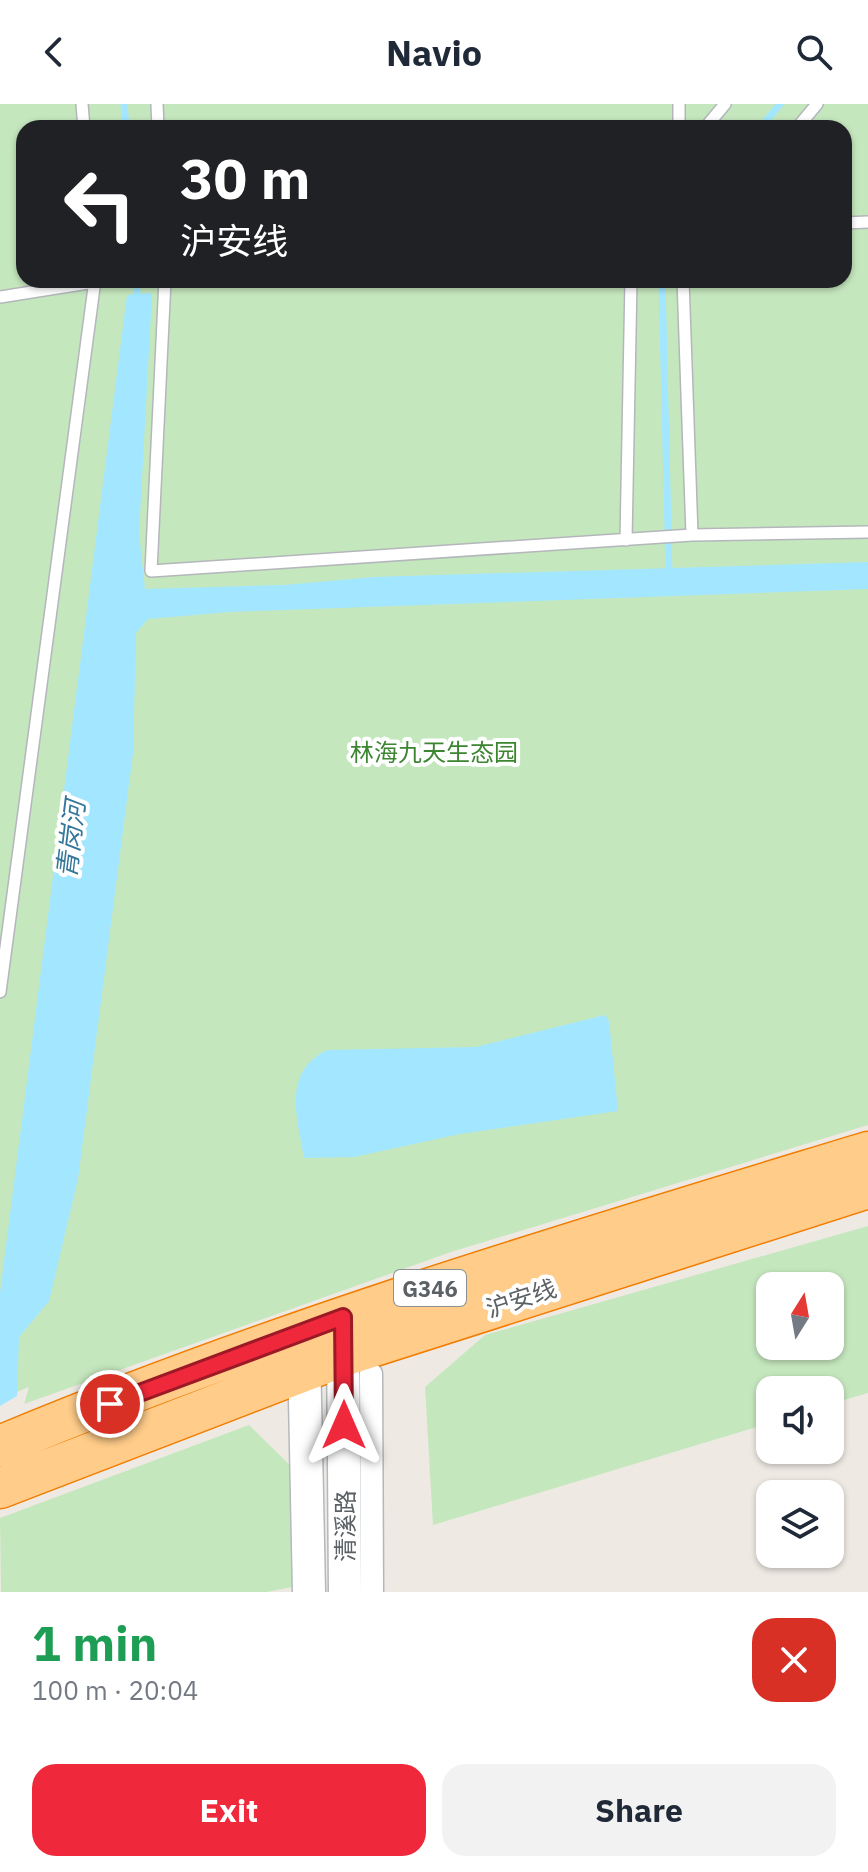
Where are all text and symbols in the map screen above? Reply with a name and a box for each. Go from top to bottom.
text: Navio [386,29,482,76]
icon: back [32,30,76,74]
icon: search [792,30,836,74]
text: 30 m [180,142,310,214]
icon: left [48,152,152,256]
text: 沪安线 [180,217,288,264]
park label: 林海九天生态园 [350,736,518,768]
water label: 青岗河 [48,793,92,880]
road number: G346 [394,1270,466,1306]
street label: 沪安线 [482,1272,560,1324]
north arrow [756,1272,844,1360]
map controls [756,1272,844,1568]
pin [76,1370,144,1438]
button: sound [756,1376,844,1464]
icon: arrive [88,1382,132,1426]
position arrow [302,1383,386,1467]
button: layers [756,1480,844,1568]
street label: 清溪路 [329,1490,361,1562]
text: 1 min [32,1612,157,1674]
button: close [752,1618,836,1702]
text: 100 m · 20:04 [32,1673,198,1707]
button: Exit [32,1764,426,1856]
button: Share [442,1764,836,1856]

